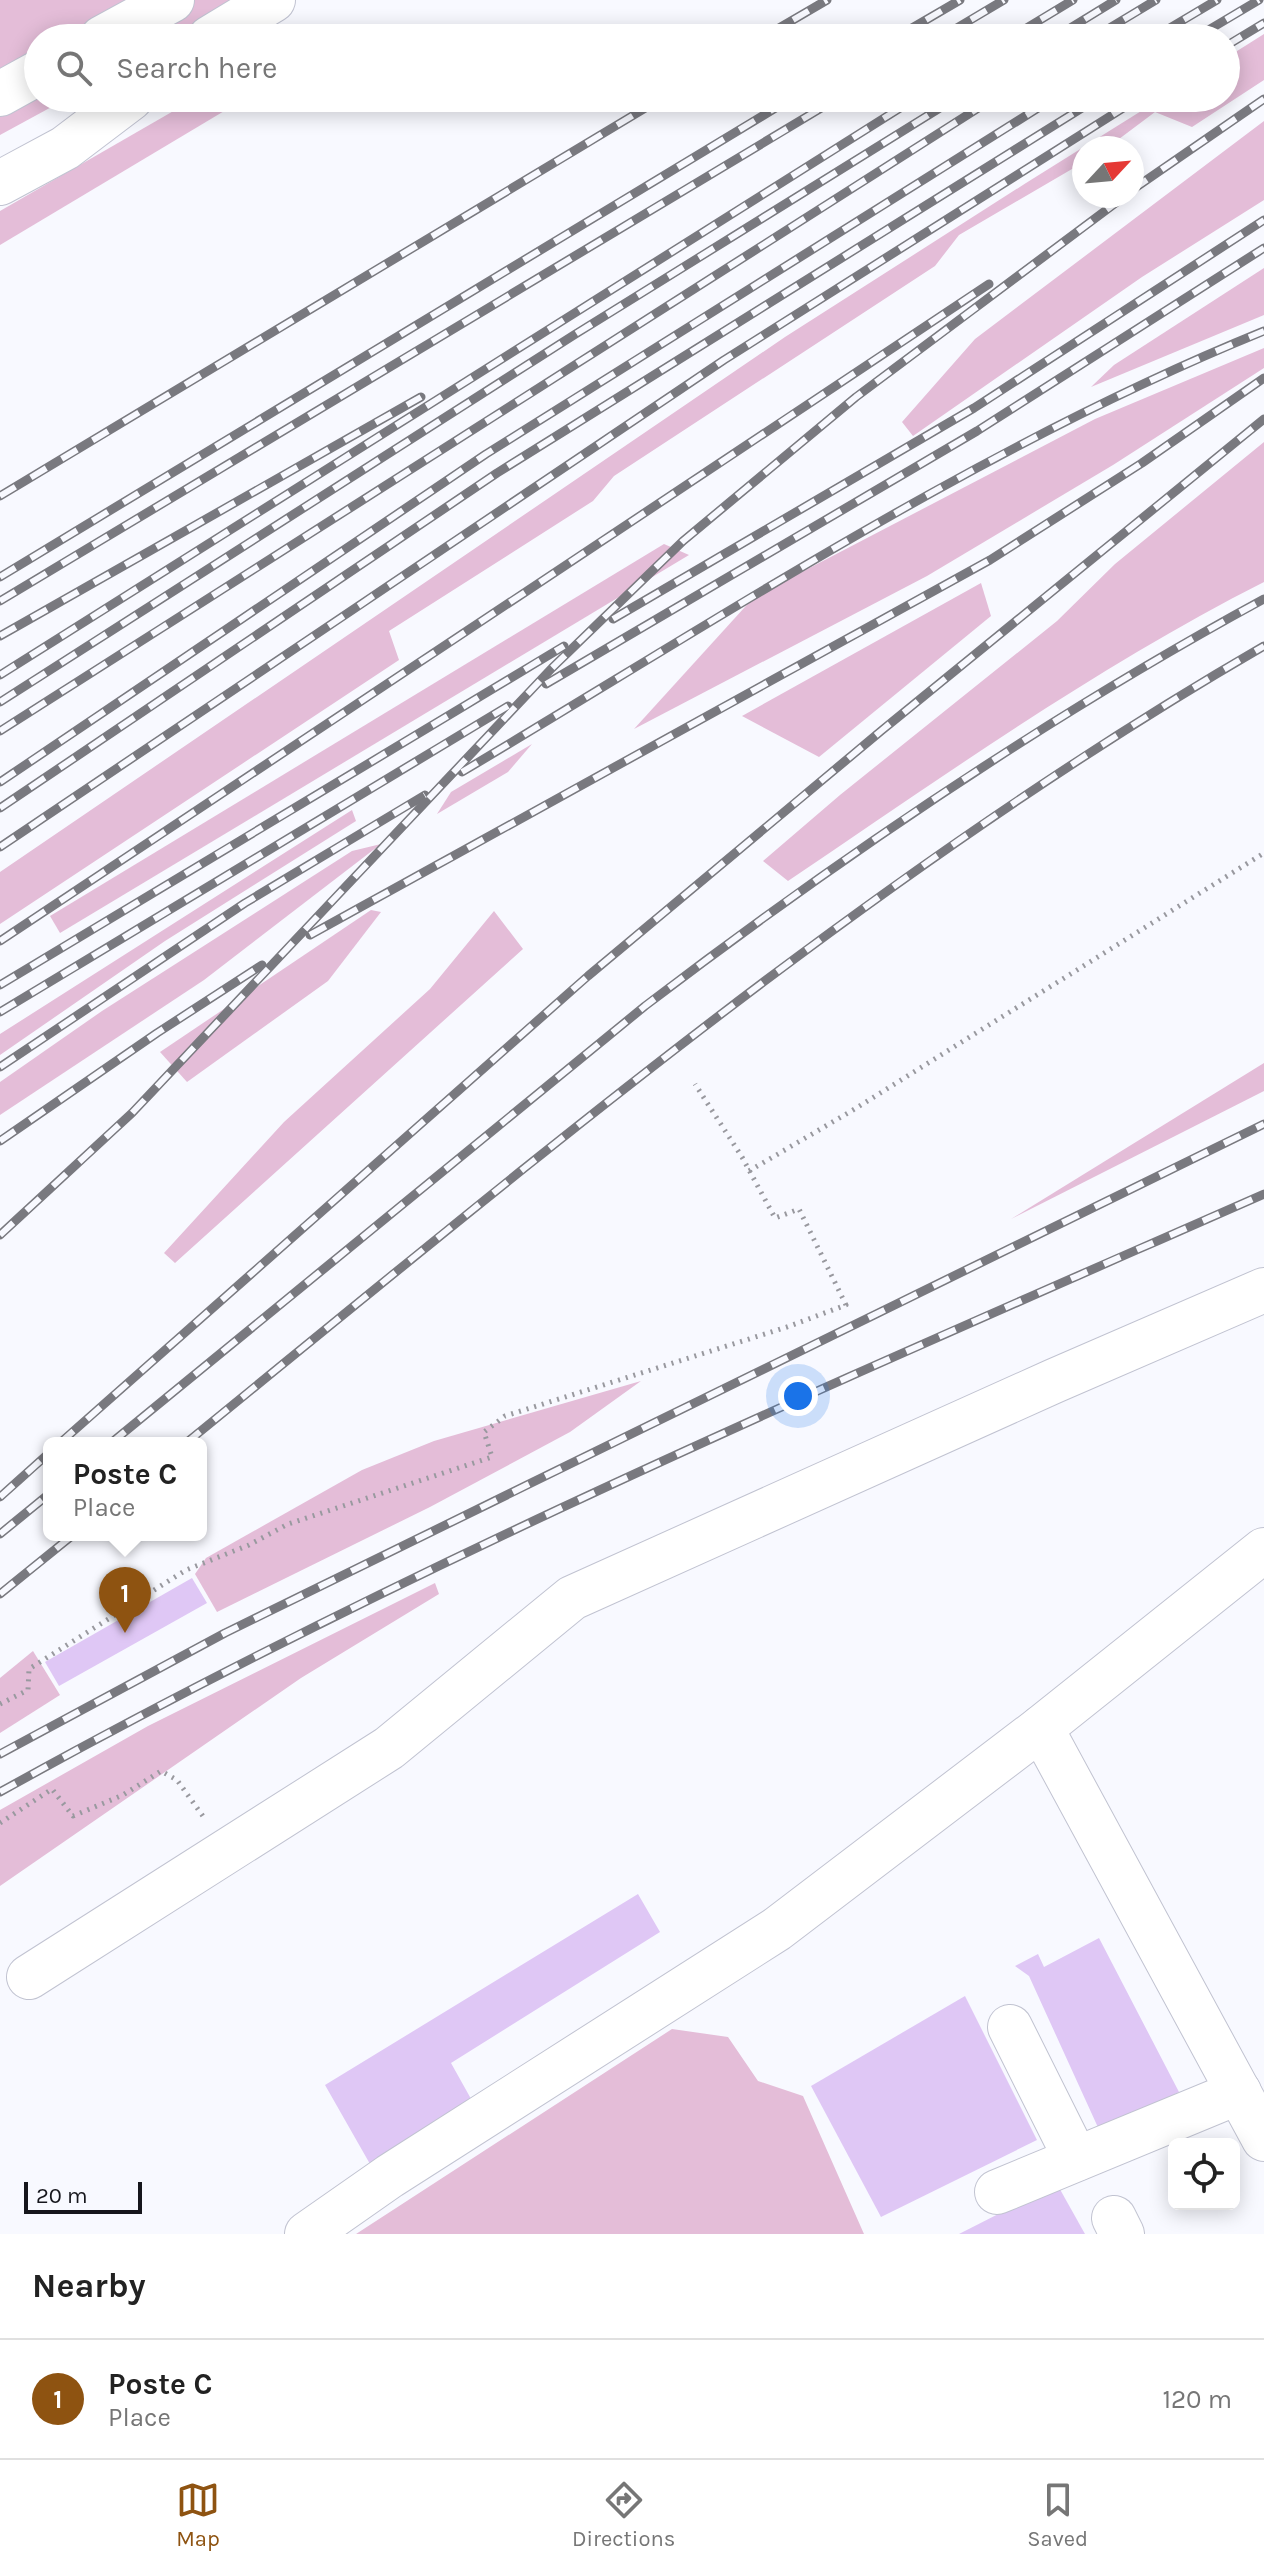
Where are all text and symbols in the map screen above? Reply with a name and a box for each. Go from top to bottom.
search box [24,24,1240,112]
icon: search [52,46,96,90]
text: Search here [116,50,277,86]
north arrow [1072,136,1144,208]
your location [778,1376,818,1416]
popup [43,1437,207,1541]
text: Poste C [73,1456,177,1492]
text: Place [73,1492,135,1523]
pin: 1 [99,1567,151,1633]
map controls [1168,2138,1240,2210]
button: locate [1168,2138,1240,2210]
scale bar [24,2178,142,2214]
text: 20 m [36,2183,88,2209]
text: Nearby [32,2266,146,2306]
text: Poste C [108,2366,213,2402]
text: 1 [53,2384,63,2415]
text: 120 m [1162,2384,1232,2415]
text: Place [108,2402,171,2433]
tab: Map [176,2478,220,2552]
tab: Directions [572,2478,675,2552]
tab: Saved [1027,2478,1088,2552]

